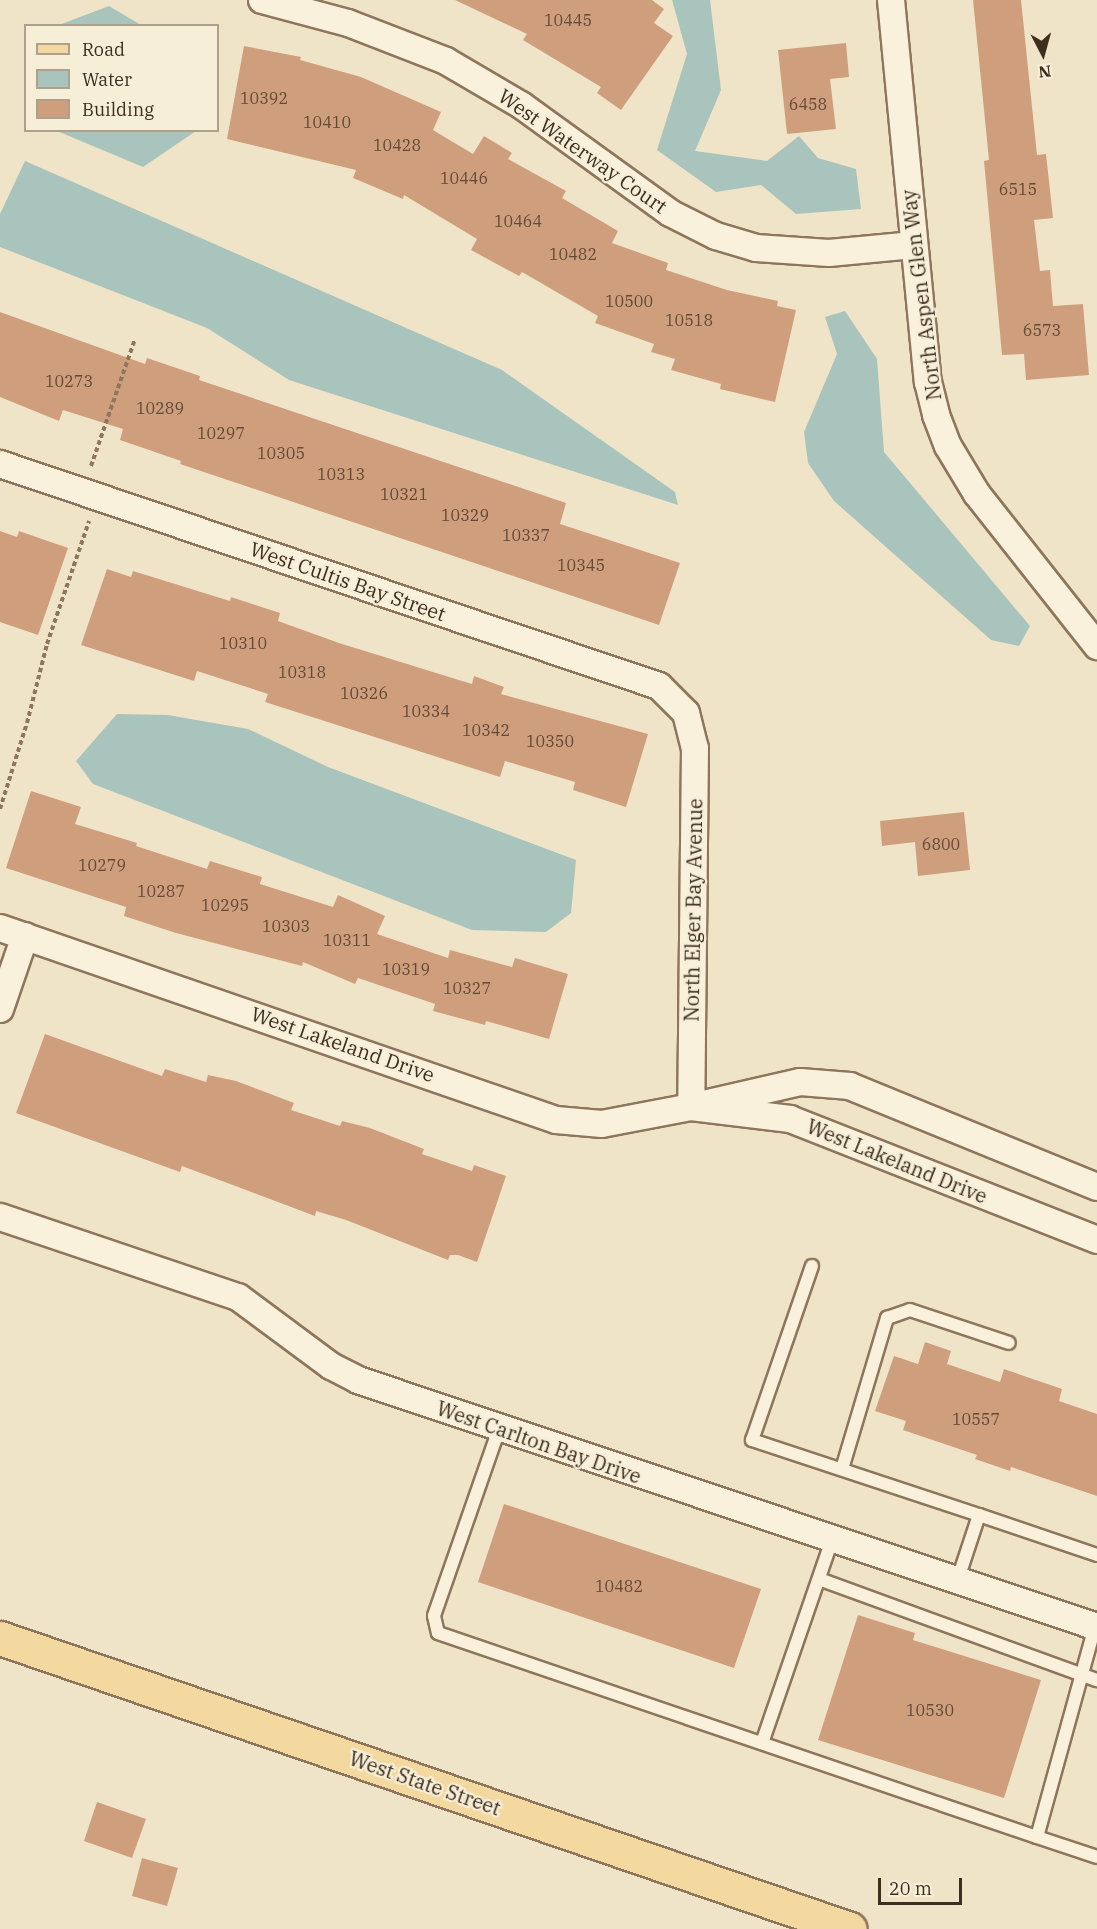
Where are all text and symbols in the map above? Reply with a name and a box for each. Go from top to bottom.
house number: 10445 [544,10,592,30]
legend [24,24,219,132]
north arrow [1013,24,1073,84]
text: Road [82,38,125,61]
text: N [1038,61,1052,83]
text: Water [82,68,132,91]
street label: West Waterway Court [494,84,672,218]
house number: 10392 [240,88,288,108]
house number: 6458 [789,94,827,114]
text: Building [82,98,154,121]
house number: 10410 [303,112,351,132]
house number: 10428 [373,135,421,155]
house number: 10446 [440,168,488,188]
house number: 6515 [999,179,1037,199]
street label: North Aspen Glen Way [896,188,946,402]
house number: 10464 [494,211,542,231]
house number: 10482 [549,244,597,264]
house number: 10500 [605,291,653,311]
house number: 10518 [665,310,713,330]
house number: 6573 [1023,320,1061,340]
house number: 10273 [45,371,93,391]
house number: 10289 [136,398,184,418]
house number: 10297 [197,423,245,443]
house number: 10305 [257,443,305,463]
house number: 10313 [317,464,365,484]
house number: 10321 [380,484,428,504]
house number: 10329 [441,505,489,525]
house number: 10337 [502,525,550,545]
street label: West Cultis Bay Street [247,536,449,626]
house number: 10345 [557,555,605,575]
house number: 10310 [219,633,267,653]
house number: 10318 [278,662,326,682]
house number: 10326 [340,683,388,703]
house number: 10334 [402,701,450,721]
house number: 10342 [462,720,510,740]
house number: 10350 [526,731,574,751]
street label: North Elger Bay Avenue [679,798,707,1022]
house number: 6800 [922,834,960,854]
house number: 10279 [78,855,126,875]
house number: 10287 [137,881,185,901]
house number: 10295 [201,895,249,915]
house number: 10303 [262,916,310,936]
house number: 10311 [323,930,371,950]
house number: 10319 [382,959,430,979]
house number: 10327 [443,978,491,998]
street label: West Lakeland Drive [248,1001,438,1087]
street label: West Lakeland Drive [803,1114,991,1208]
street label: West Carlton Bay Drive [434,1396,644,1488]
house number: 10557 [952,1409,1000,1429]
house number: 10482 [595,1576,643,1596]
house number: 10530 [906,1700,954,1720]
street label: West State Street [346,1746,504,1820]
scale bar [881,1866,965,1904]
text: 20 m [889,1877,932,1900]

